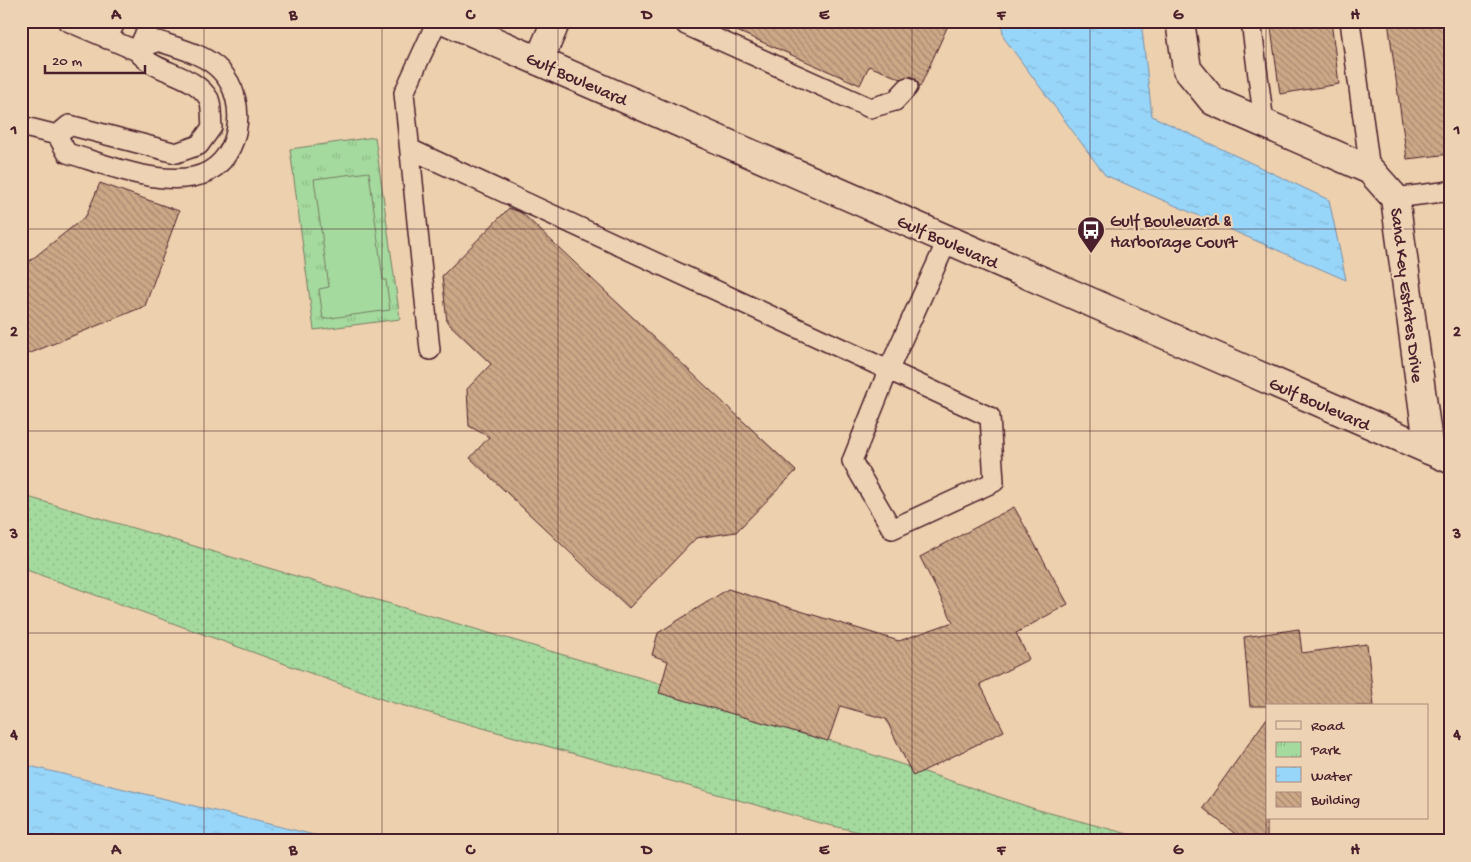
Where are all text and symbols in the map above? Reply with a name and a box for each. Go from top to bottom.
text: A [110,7,122,26]
text: B [288,7,298,26]
text: C [465,7,476,26]
text: D [640,7,653,26]
text: E [819,7,830,26]
text: F [996,7,1007,26]
text: G [1173,7,1184,26]
text: H [1350,7,1360,26]
scale bar [45,42,145,74]
street label: Gulf Boulevard [522,49,631,113]
text: 20 m [52,53,82,71]
text: 1 [10,122,17,141]
text: 1 [1453,122,1460,141]
street label: Sand Key Estates Drive [1384,207,1427,385]
street label: Gulf Boulevard [893,212,1002,276]
place label: Gulf Boulevard & Harborage Court [1110,212,1239,254]
bus stop icon: Gulf Boulevard & Harborage Court [1076,215,1106,254]
text: 2 [10,324,18,343]
text: 2 [1453,324,1461,343]
street label: Gulf Boulevard [1265,374,1374,438]
text: 3 [9,526,18,545]
text: 3 [1452,526,1461,545]
legend [1266,704,1428,820]
text: Road [1311,718,1345,736]
text: 4 [9,727,18,746]
text: 4 [1452,727,1461,746]
text: Park [1310,742,1341,760]
text: Water [1311,768,1353,786]
text: Building [1310,792,1360,810]
text: A [110,842,122,861]
text: B [288,842,298,861]
text: C [465,842,476,861]
text: D [640,842,653,861]
text: E [819,842,830,861]
text: F [996,842,1007,861]
text: G [1173,842,1184,861]
text: H [1350,842,1360,861]

